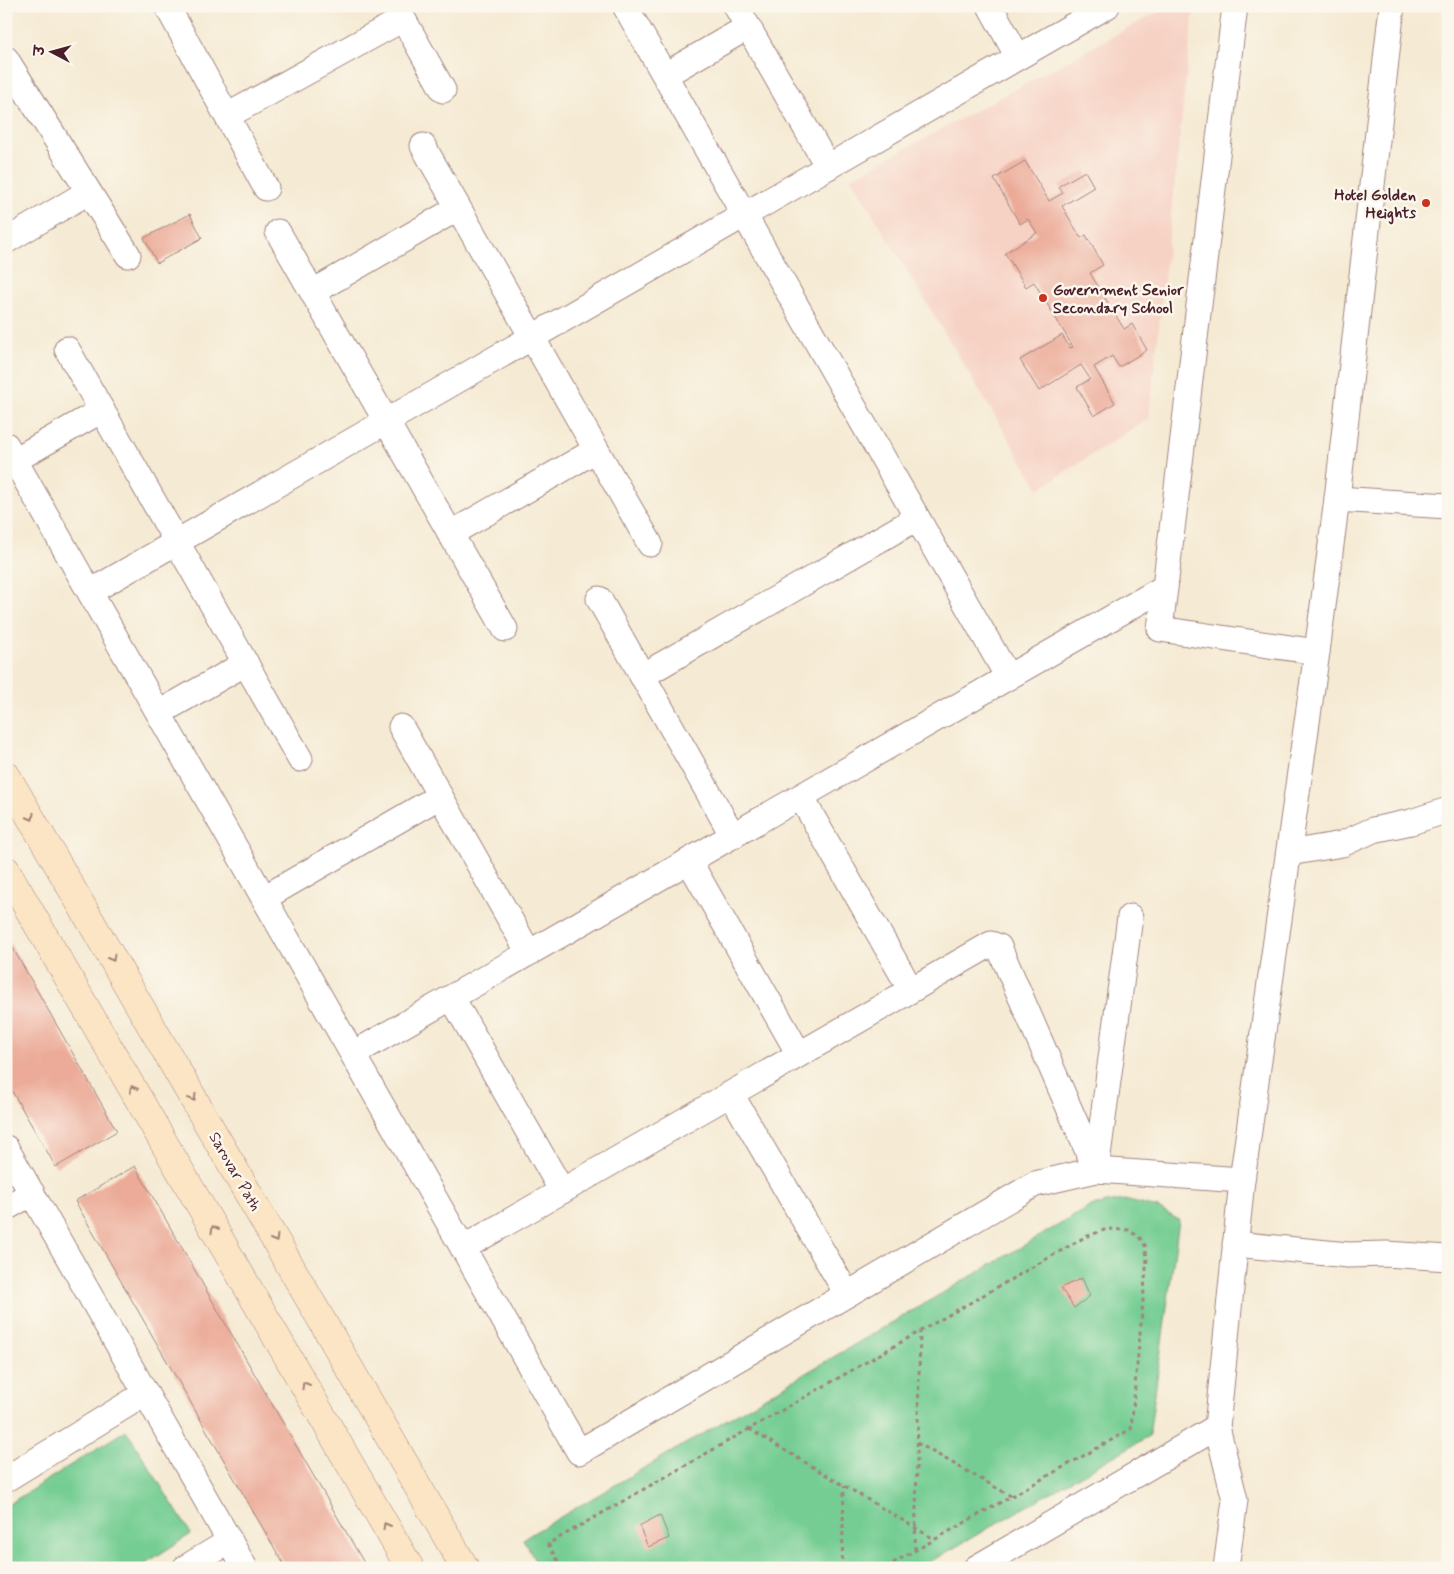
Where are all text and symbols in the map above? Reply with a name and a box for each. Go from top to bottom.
north arrow [28,28,78,78]
text: उ [30,44,50,58]
place label: Hotel Golden Heights [1334,185,1417,225]
marker: Hotel Golden Heights [1420,197,1432,209]
place label: Government Senior Secondary School [1053,280,1184,319]
marker: Government Senior Secondary School [1037,292,1049,304]
one-way arrow [24,812,34,821]
one-way arrow [106,952,116,961]
one-way arrow [129,1085,139,1094]
one-way arrow [187,1093,197,1102]
street label: Sarovar Path [204,1128,266,1215]
one-way arrow [211,1226,221,1235]
one-way arrow [268,1234,278,1243]
one-way arrow [301,1381,311,1390]
one-way arrow [382,1522,392,1531]

